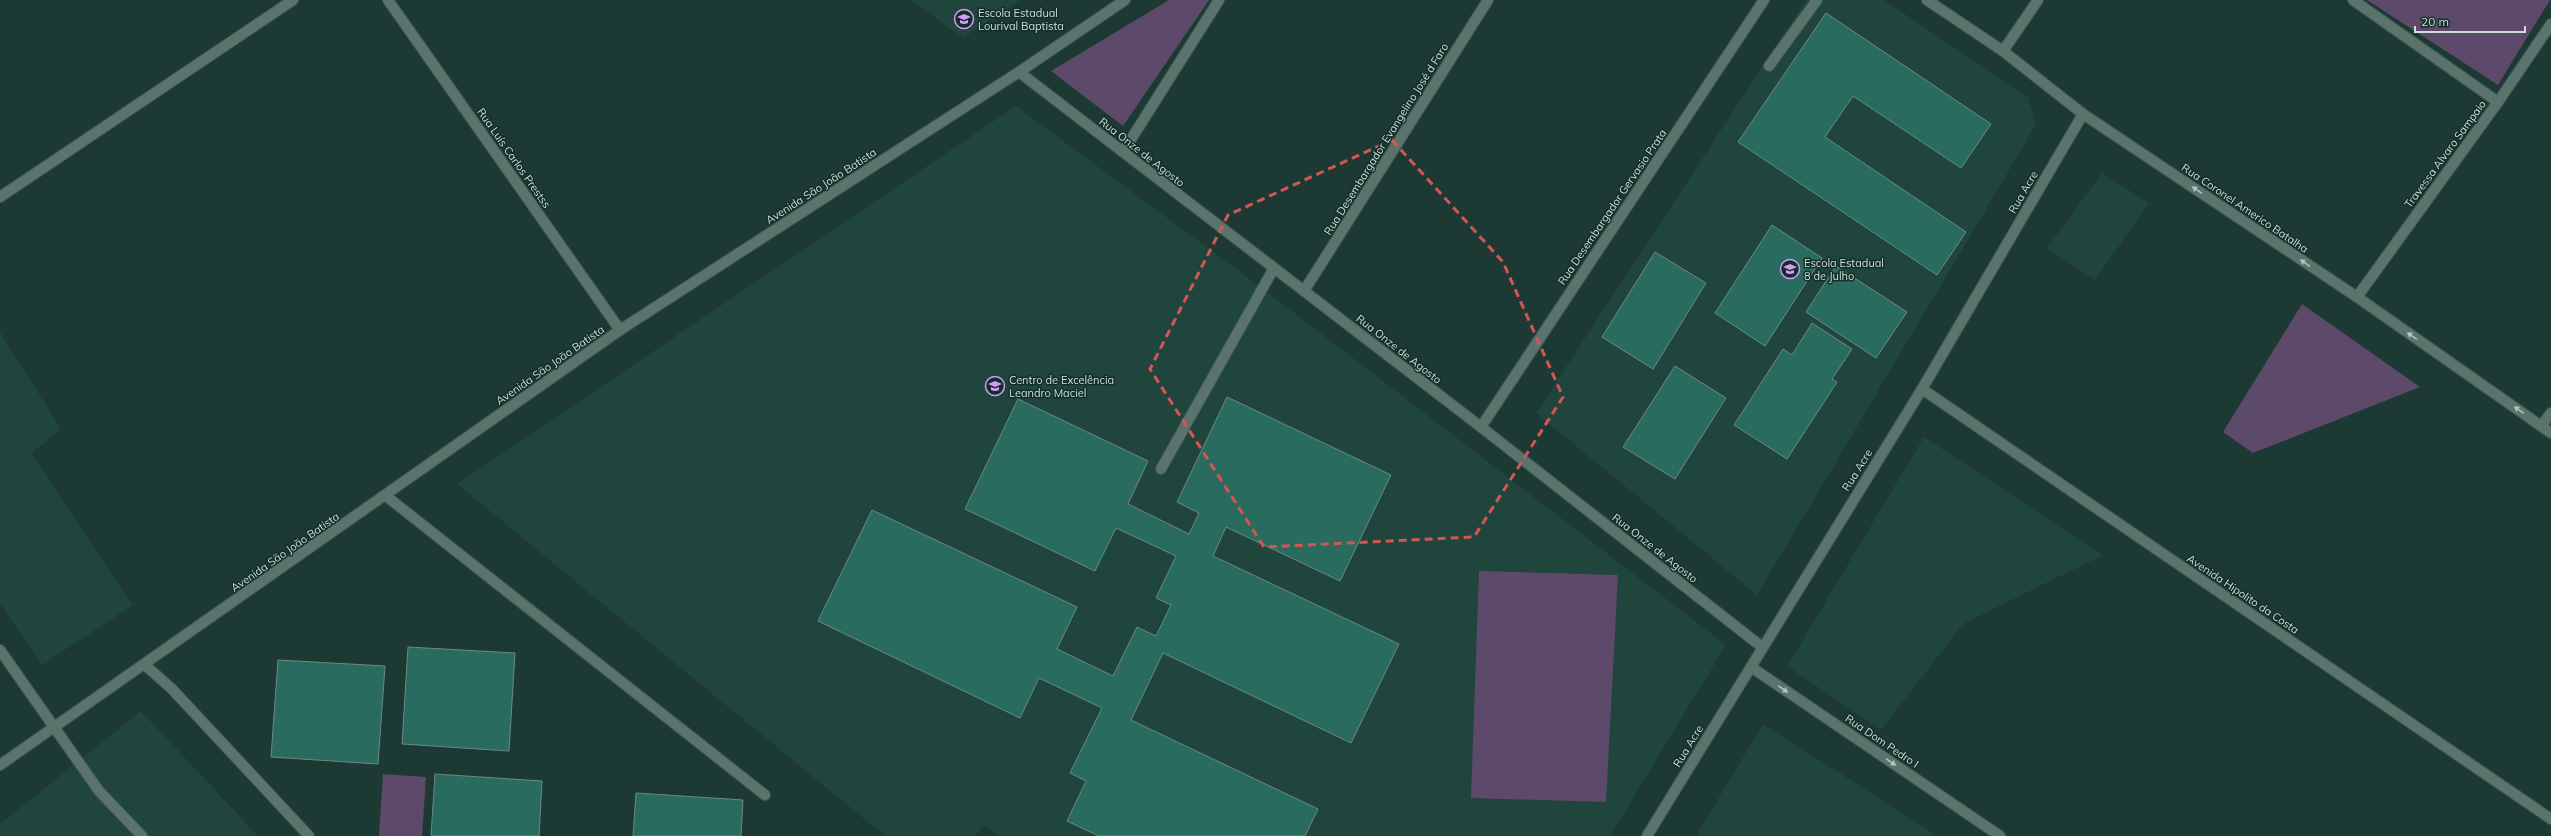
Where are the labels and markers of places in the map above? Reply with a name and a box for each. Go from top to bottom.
place label: Escola Estadual Lourival Baptista [978,6,1064,33]
school or university icon: Escola Estadual Lourival Baptista [953,8,975,30]
place label: Escola Estadual 8 de Julho [1804,256,1884,283]
school or university icon: Escola Estadual 8 de Julho [1779,258,1801,280]
place label: Centro de Excelência Leandro Maciel [1009,373,1114,400]
school or university icon: Centro de Excelência Leandro Maciel [984,375,1006,397]

